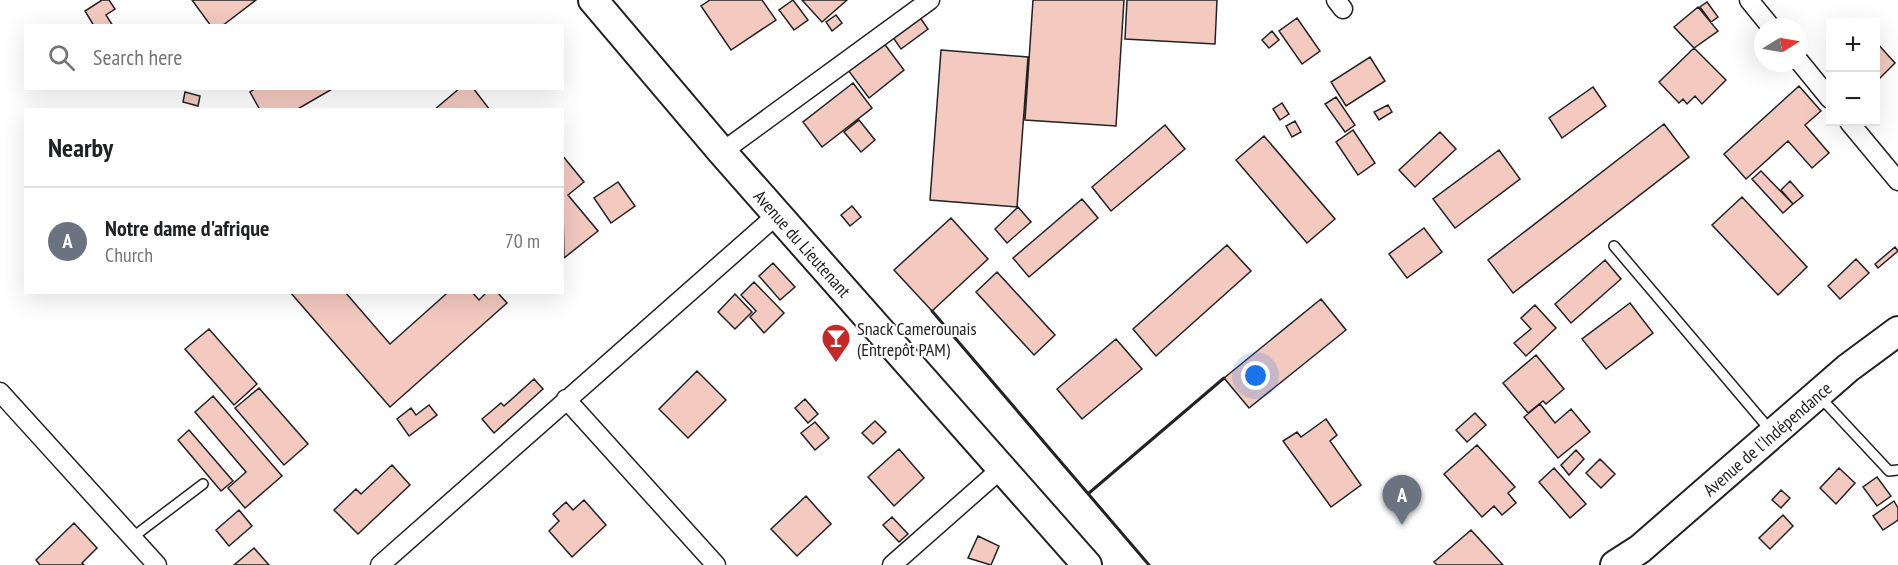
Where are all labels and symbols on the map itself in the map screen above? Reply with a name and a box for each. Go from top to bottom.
north arrow [1754,18,1808,72]
street label: Avenue du Lieutenant [749,185,856,302]
place label: Snack Camerounais (Entrepôt PAM) [857,317,977,361]
bar icon: Snack Camerounais (Entrepôt PAM) [820,322,852,364]
your location [1241,361,1270,390]
street label: Avenue de l'Indépendance [1698,376,1836,501]
pin: A [1382,476,1422,525]

